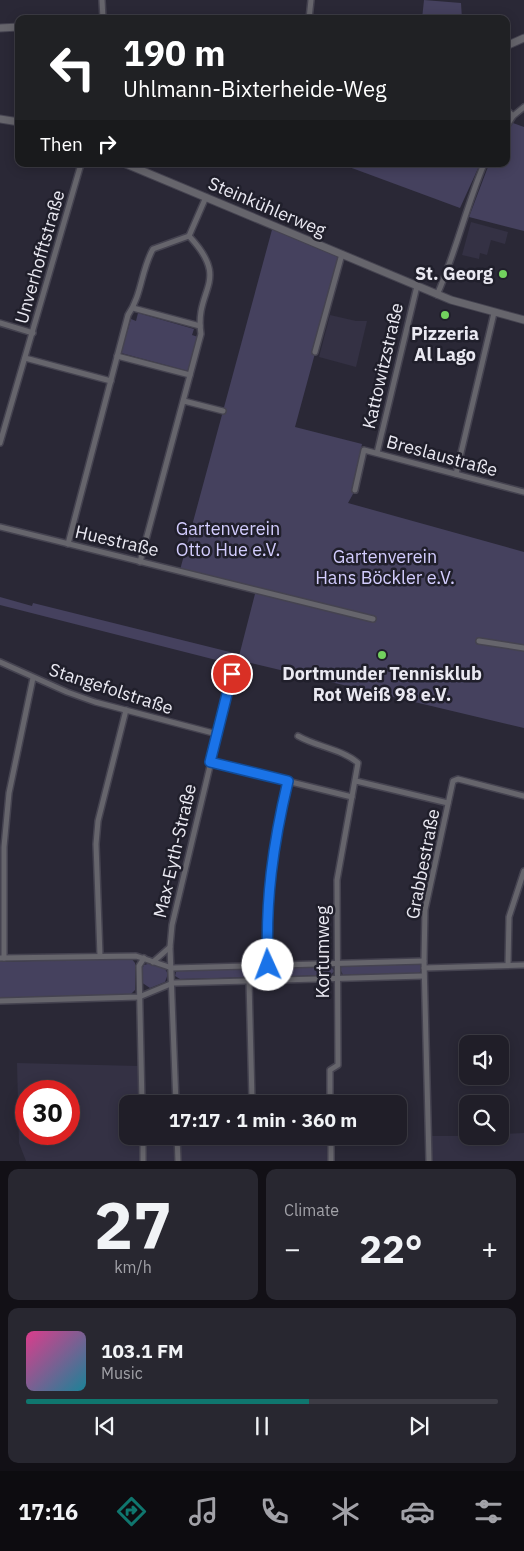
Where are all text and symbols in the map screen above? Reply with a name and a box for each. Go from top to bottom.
text: 190 m [123,30,226,76]
icon: left [40,35,105,100]
text: Uhlmann-Bixterheide-Weg [123,74,387,103]
icon: right [93,130,121,158]
text: Then [40,132,83,156]
street label: Steinkühlerweg [205,171,330,242]
street label: Unverhofftstraße [9,187,70,326]
place label: St. Georg [415,262,493,285]
marker: St. Georg [497,268,509,280]
street label: Kattowitzstraße [357,301,408,431]
marker: Pizzeria Al Lago [439,309,451,321]
place label: Pizzeria Al Lago [411,322,479,366]
street label: Breslaustraße [384,430,500,481]
park label: Gartenverein Otto Hue e.V. [176,517,280,561]
street label: Huestraße [73,520,161,561]
park label: Gartenverein Hans Böckler e.V. [315,545,455,589]
marker: Dortmunder Tennisklub Rot Weiß 98 e.V. [376,649,388,661]
pin [211,653,253,695]
street label: Stangefolstraße [46,658,176,719]
icon: arrive [218,660,246,688]
place label: Dortmunder Tennisklub Rot Weiß 98 e.V. [282,662,482,706]
street label: Max-Eyth-Straße [148,781,201,920]
street label: Grabbestraße [401,807,444,921]
street label: Kortumweg [311,905,334,999]
position arrow [241,938,293,990]
map controls [459,1035,509,1145]
button: sound [459,1035,509,1085]
speed limit sign: 30 [15,1080,80,1145]
button: search [459,1095,509,1145]
text: 17:17 · 1 min · 360 m [169,1108,357,1132]
text: 27 [94,1182,172,1267]
text: Climate [284,1200,339,1220]
text: 22° [359,1224,423,1273]
text: − [284,1230,301,1267]
text: + [481,1230,498,1267]
text: km/h [114,1257,152,1277]
text: 103.1 FM [101,1339,184,1363]
text: Music [101,1363,143,1383]
icon: previous [91,1412,119,1440]
icon: pause [248,1412,276,1440]
icon: next [405,1412,433,1440]
icon: directions [114,1494,149,1529]
icon: music [186,1494,221,1529]
icon: phone [257,1494,292,1529]
icon: climate [328,1494,363,1529]
icon: car [400,1494,435,1529]
icon: filters [471,1494,506,1529]
text: 17:16 [18,1497,78,1526]

